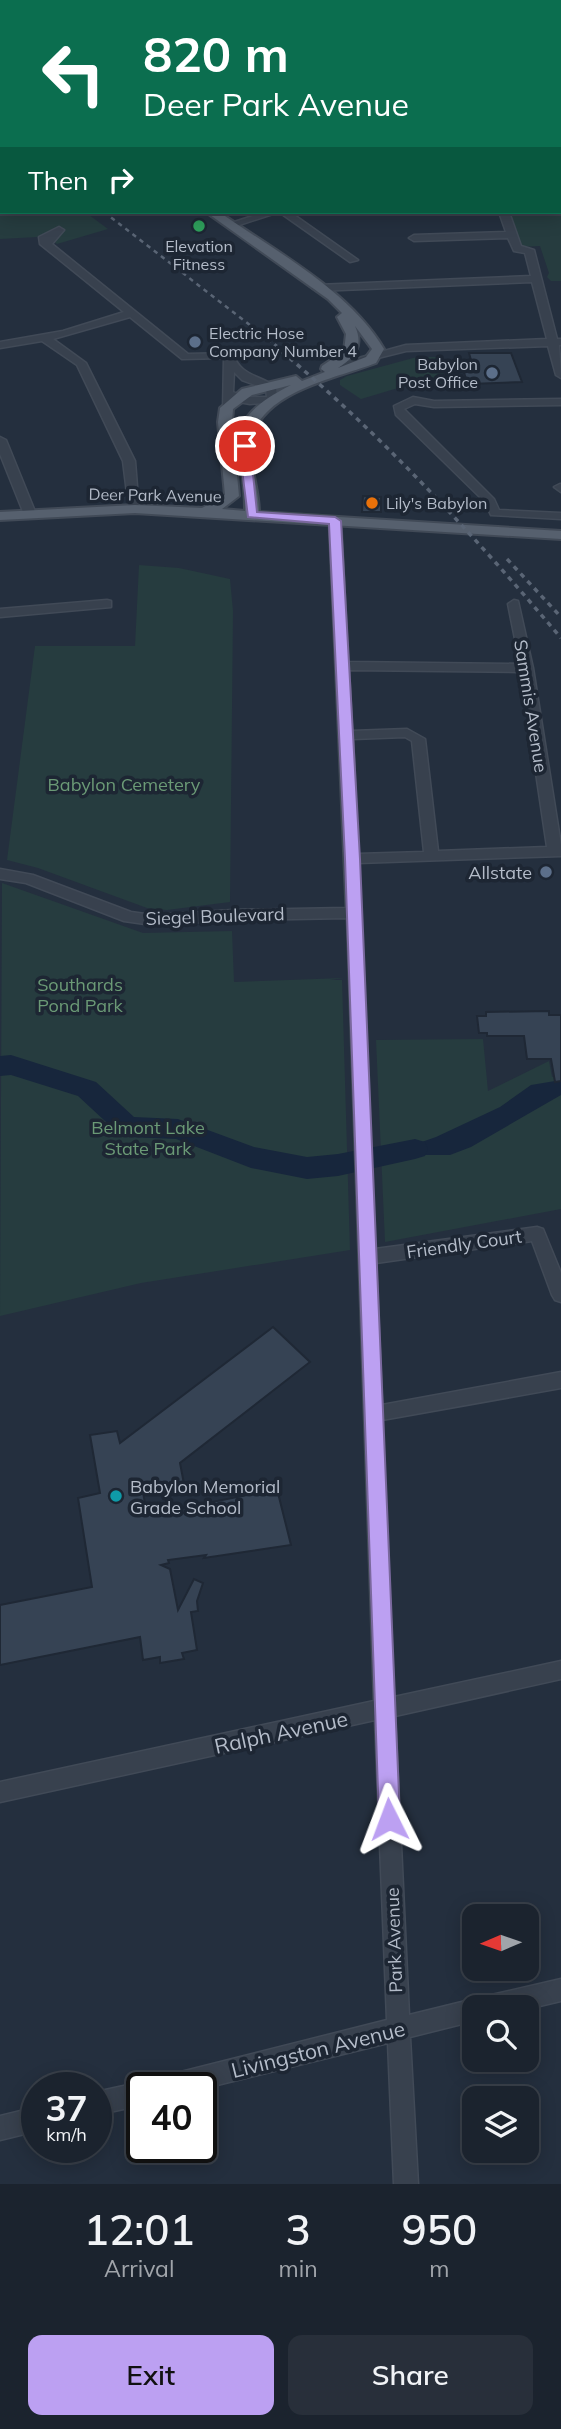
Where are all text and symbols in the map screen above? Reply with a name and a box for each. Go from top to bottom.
text: 820 m [143,23,289,84]
icon: left [28,28,119,119]
text: Deer Park Avenue [143,84,409,124]
icon: right [102,161,140,199]
text: Then [28,164,88,197]
marker: Elevation Fitness [191,218,207,234]
place label: Elevation Fitness [165,236,233,274]
place label: Electric Hose Company Number 4 [209,323,357,361]
marker: Electric Hose Company Number 4 [187,334,203,350]
place label: Babylon Post Office [398,354,478,392]
marker: Babylon Post Office [484,365,500,381]
pin [215,416,275,476]
icon: arrive [226,427,264,465]
street label: Deer Park Avenue [88,484,222,506]
place label: Lily's Babylon [386,493,487,513]
marker: Lily's Babylon [364,495,380,511]
street label: Sammis Avenue [509,638,553,774]
park label: Babylon Cemetery [48,773,201,796]
place label: Allstate [468,861,532,884]
marker: Allstate [538,864,554,880]
street label: Siegel Boulevard [145,902,285,930]
park label: Southards Pond Park [37,973,123,1017]
park label: Belmont Lake State Park [91,1116,205,1160]
street label: Friendly Court [405,1225,523,1263]
place label: Babylon Memorial Grade School [130,1475,280,1519]
marker: Babylon Memorial Grade School [108,1488,124,1504]
street label: Ralph Avenue [212,1705,350,1759]
position arrow [352,1782,426,1856]
street label: Park Avenue [381,1887,407,1993]
north arrow [462,1904,539,1981]
map controls [462,1904,539,2163]
button: search [462,1995,539,2072]
street label: Livingston Avenue [228,2015,408,2083]
speed limit sign: 40 [126,2072,217,2163]
text: 37 [45,2086,88,2130]
button: layers [462,2086,539,2163]
text: km/h [46,2123,87,2146]
text: 12:01 [84,2203,195,2256]
text: 3 [285,2203,311,2256]
text: 950 [402,2203,477,2256]
text: Arrival [104,2254,174,2283]
text: min [278,2254,318,2283]
text: m [429,2254,449,2283]
button: Exit [28,2335,274,2415]
button: Share [288,2335,533,2415]

